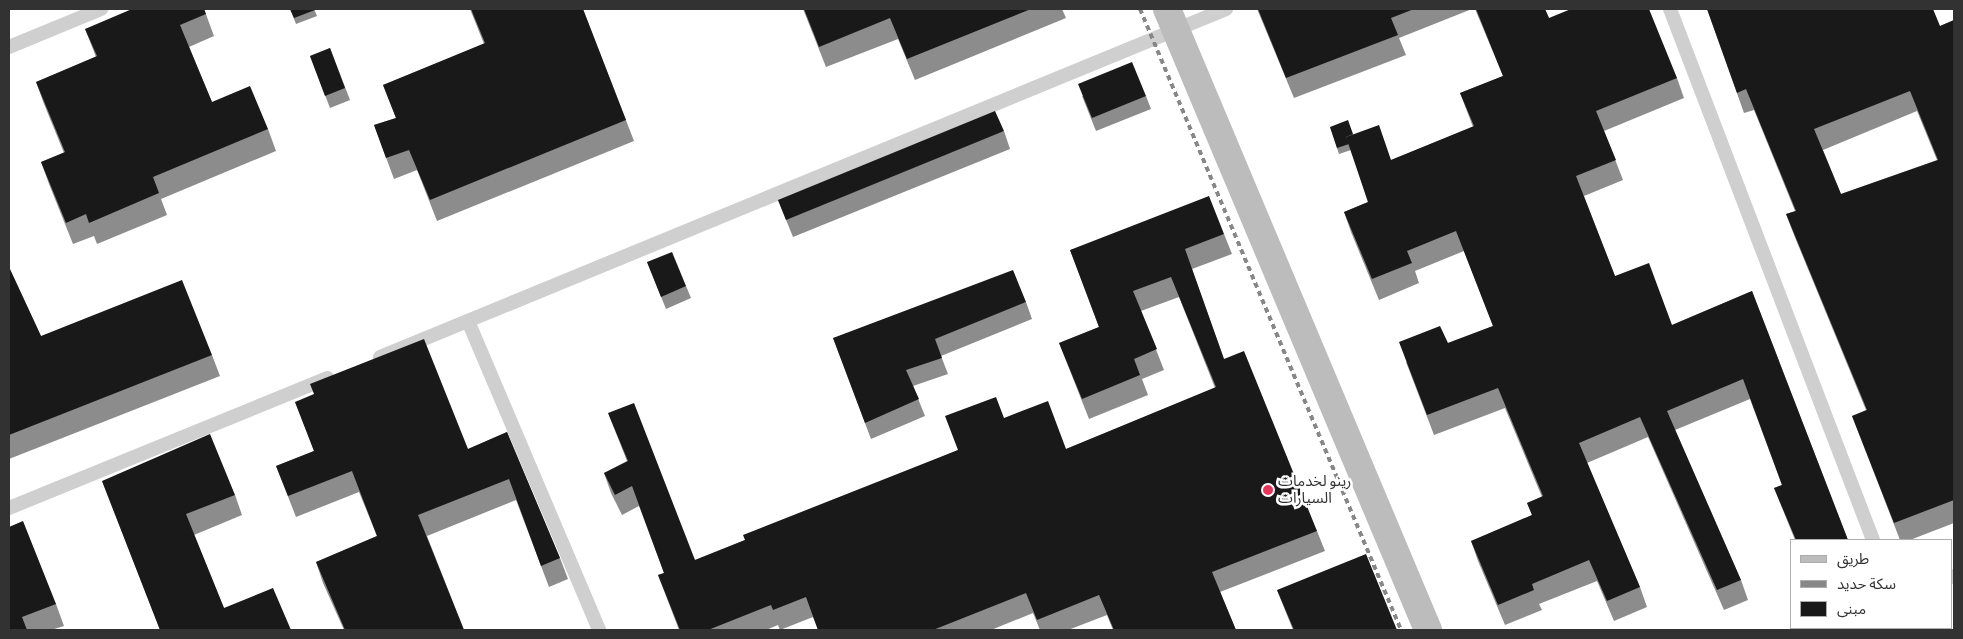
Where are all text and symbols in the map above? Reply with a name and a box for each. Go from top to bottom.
place label: رينو لخدمات السيارات [1278,472,1351,507]
marker: رينو لخدمات السيارات [1262,484,1274,496]
legend [1790,539,1953,629]
text: طريق [1837,549,1869,570]
text: سكة حديد [1837,574,1896,595]
text: مبنى [1837,599,1866,620]

